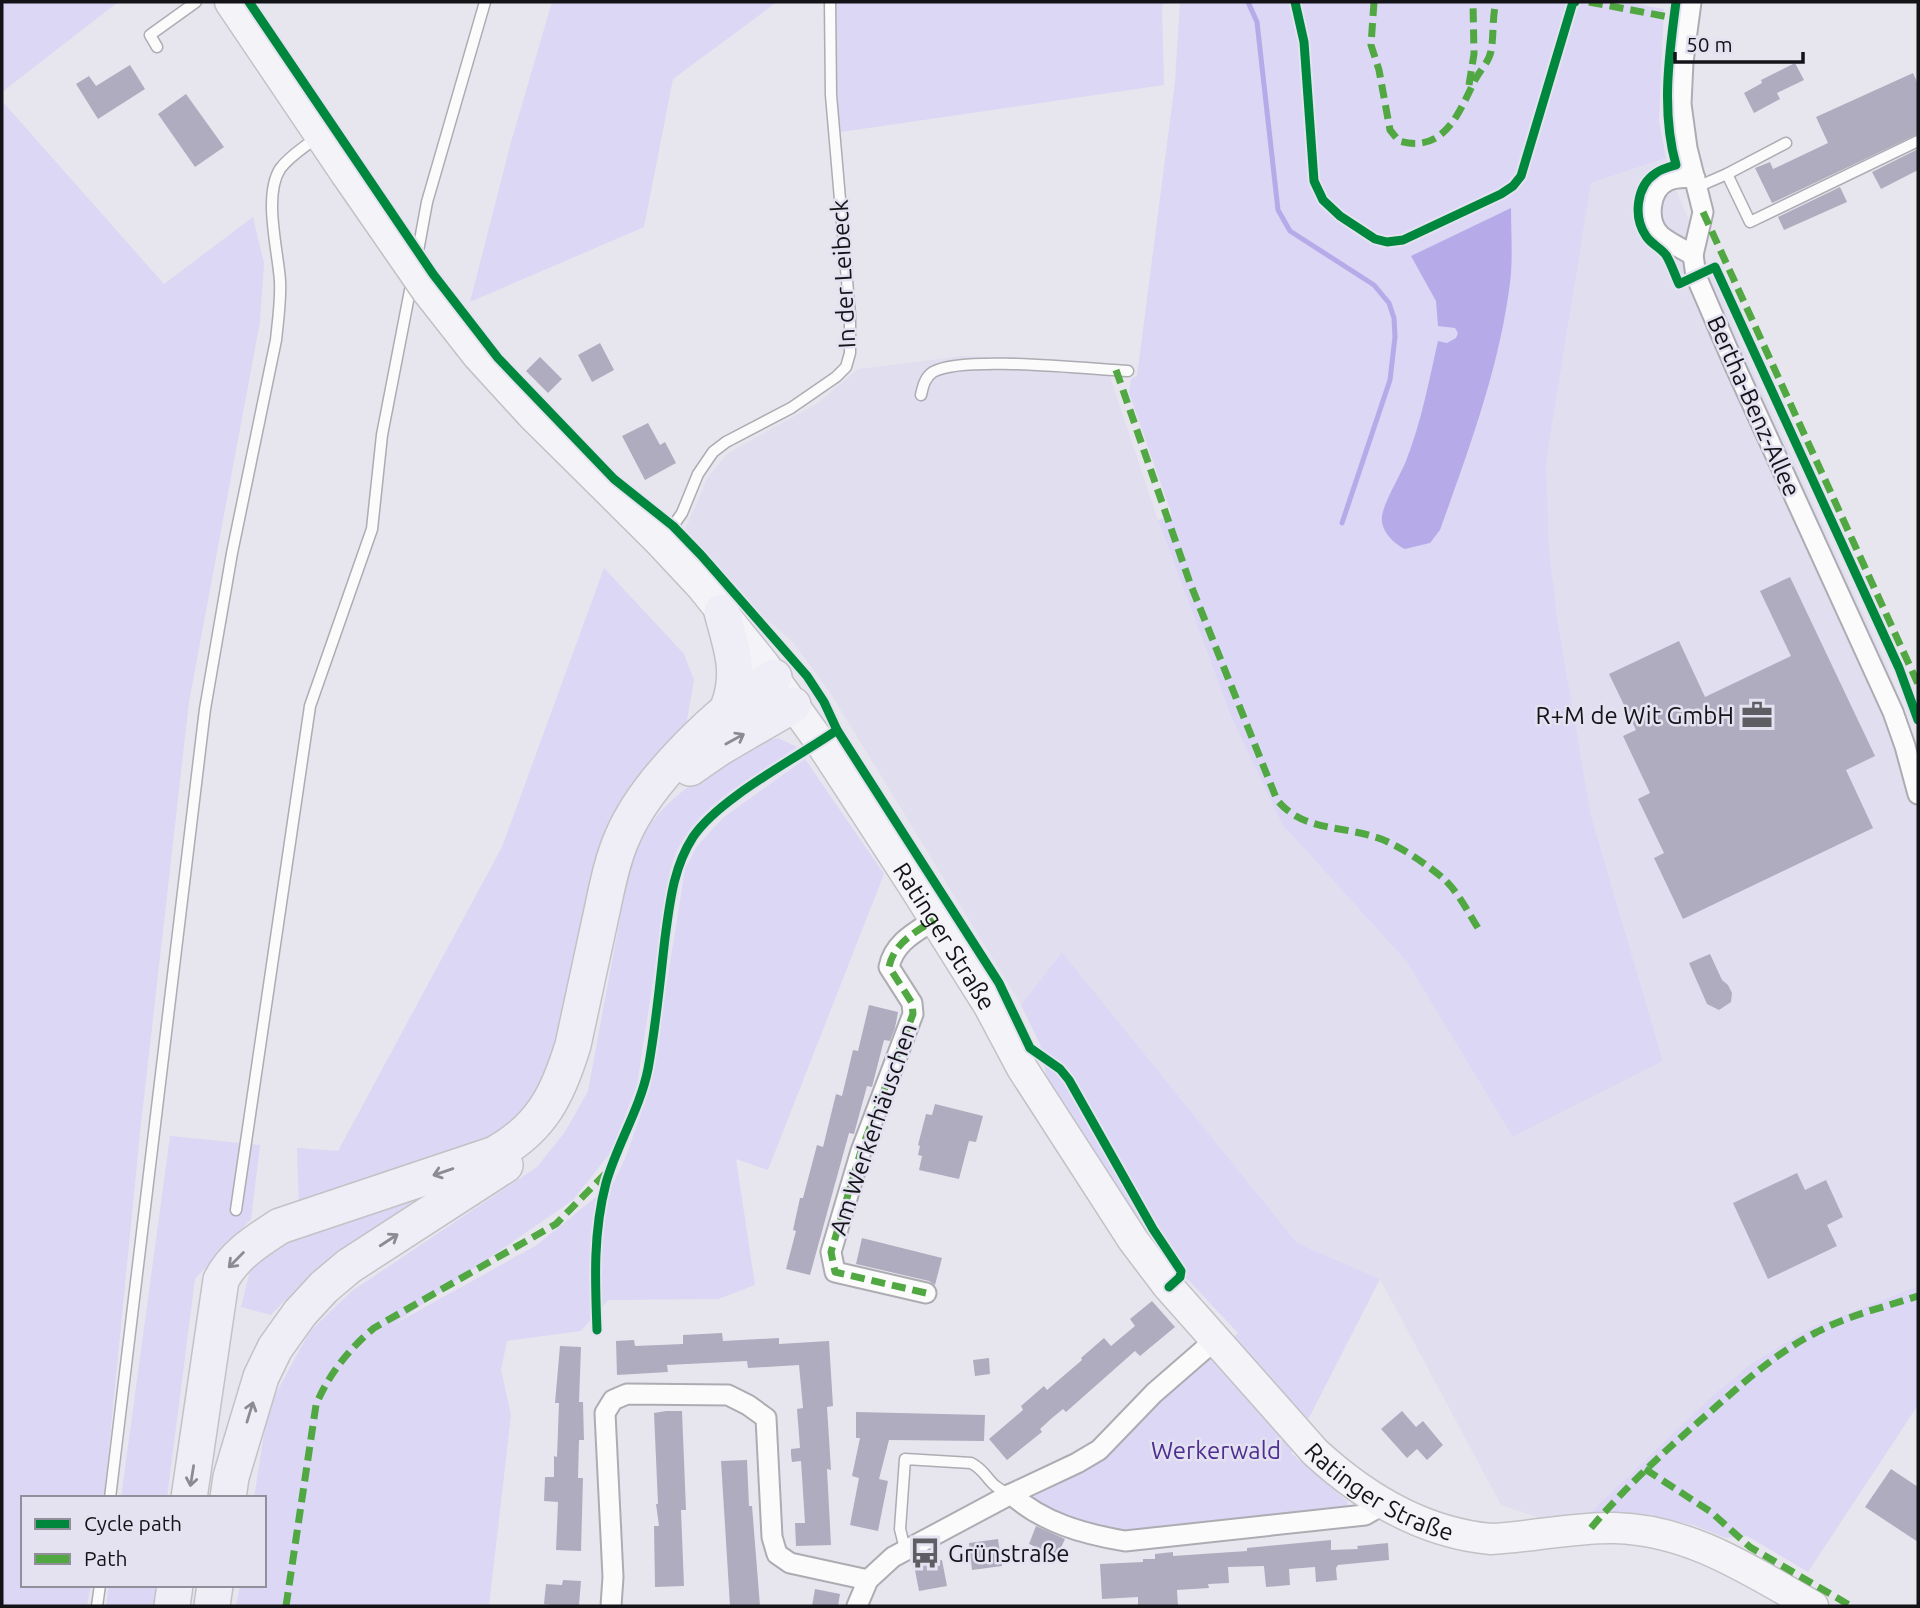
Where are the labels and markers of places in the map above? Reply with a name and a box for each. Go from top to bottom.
office icon: R+M de Wit GmbH [1740,698,1774,732]
place label: R+M de Wit GmbH [1536,702,1734,729]
bus stop icon: Grünstraße [908,1536,942,1570]
place label: Grünstraße [948,1540,1069,1567]

